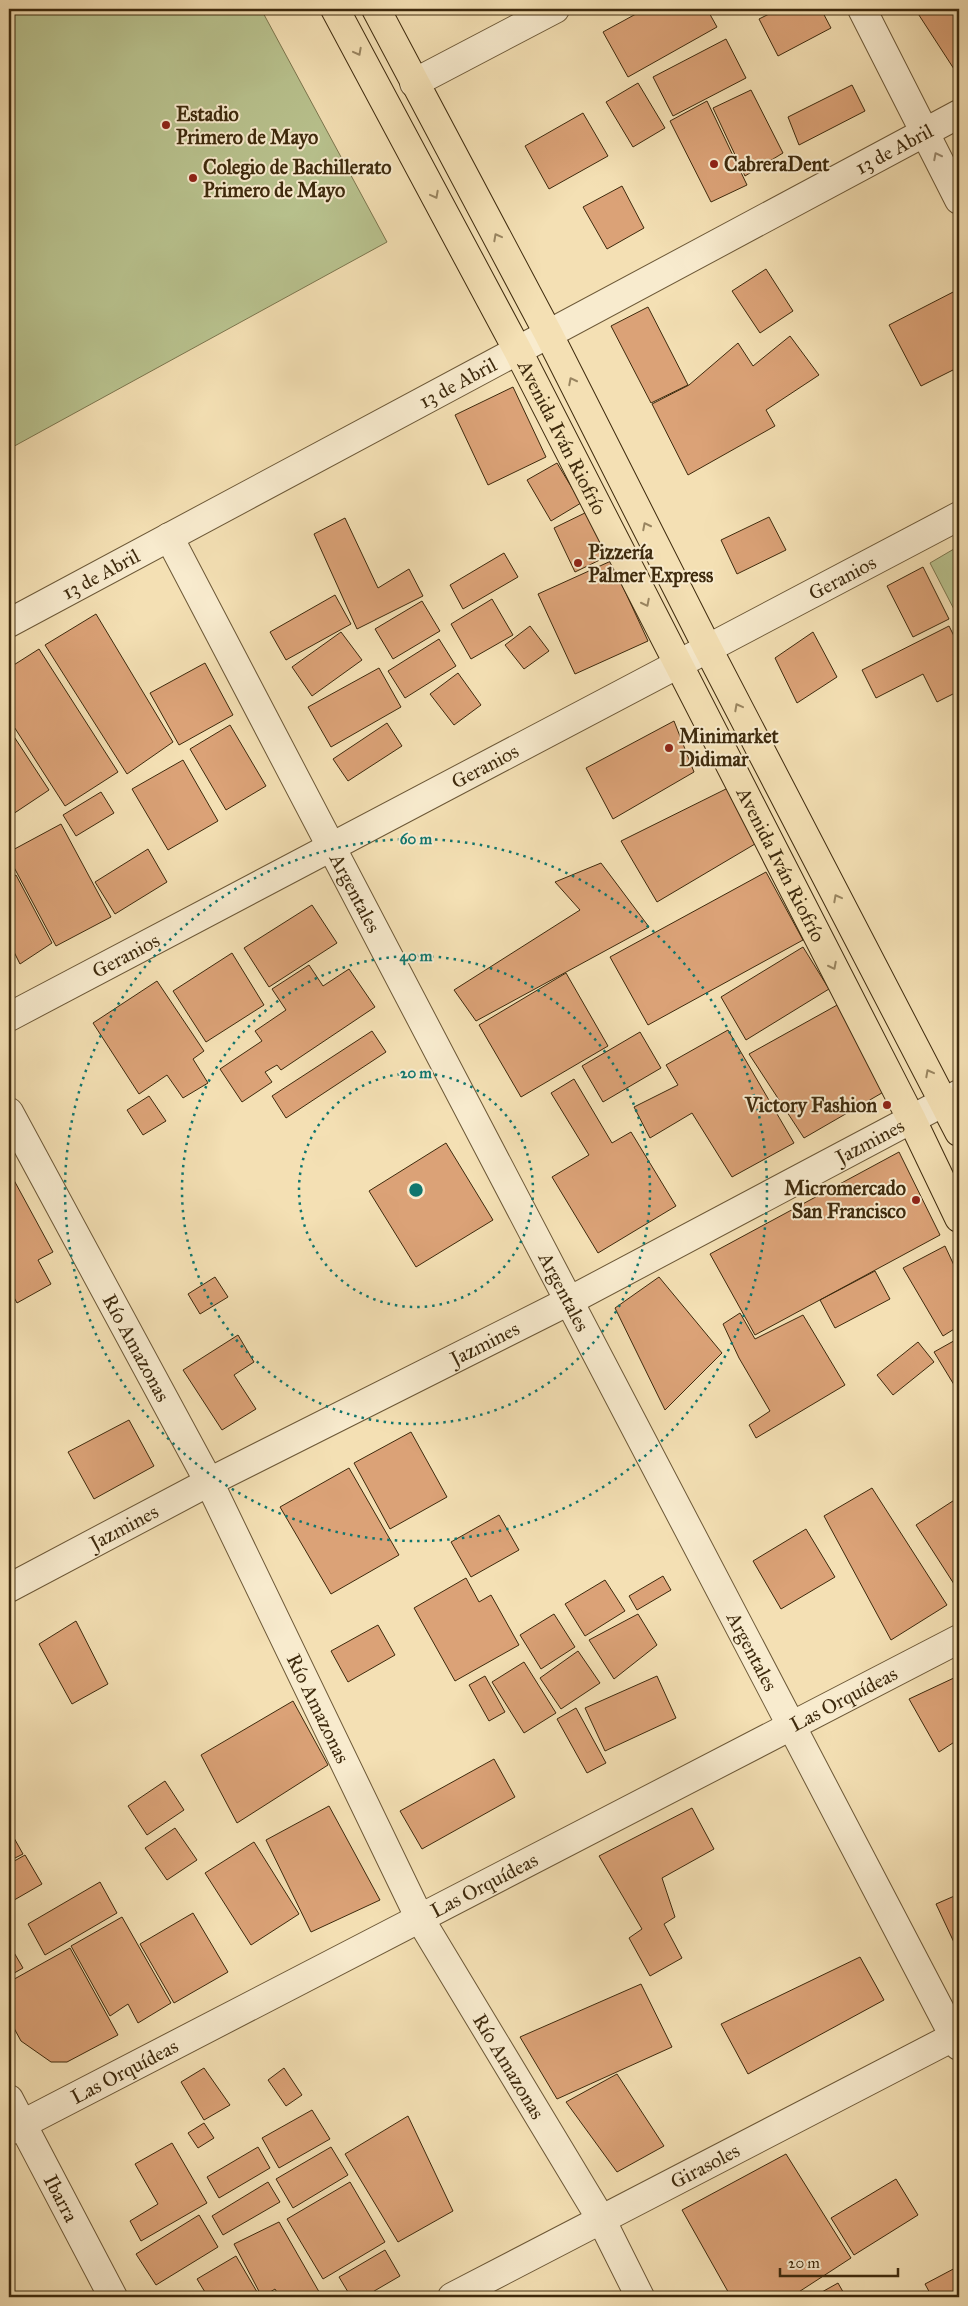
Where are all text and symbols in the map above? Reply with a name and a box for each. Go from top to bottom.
one-way arrow [352,46,362,55]
place label: Estadio Primero de Mayo [176,102,318,150]
street label: 13 de Abril [851,118,937,179]
marker: Estadio Primero de Mayo [160,119,172,131]
place label: CabreraDent [724,152,830,176]
one-way arrow [933,152,943,161]
place label: Colegio de Bachillerato Primero de Mayo [203,155,391,203]
marker: CabreraDent [708,158,720,170]
marker: Colegio de Bachillerato Primero de Mayo [187,172,199,184]
one-way arrow [428,190,438,199]
one-way arrow [493,233,503,242]
street label: 13 de Abril [415,352,501,413]
street label: Avenida Iván Riofrío [512,355,612,519]
one-way arrow [568,377,578,386]
one-way arrow [642,522,652,531]
place label: Pizzería Palmer Express [588,540,714,588]
street label: 13 de Abril [58,543,144,604]
street label: Geranios [804,550,880,605]
marker: Pizzería Palmer Express [572,557,584,569]
one-way arrow [640,598,650,607]
one-way arrow [734,703,744,712]
place label: Minimarket Didimar [679,724,779,771]
street label: Geranios [447,738,523,794]
marker: Minimarket Didimar [663,742,675,754]
street label: Avenida Iván Riofrío [731,783,831,946]
text: 60 m [400,830,433,848]
street label: Argentales [324,849,386,937]
one-way arrow [833,894,843,903]
street label: Geranios [88,928,164,983]
text: 40 m [400,947,433,966]
one-way arrow [827,960,837,969]
text: 20 m [400,1064,432,1082]
one-way arrow [925,1069,935,1078]
place label: Victory Fashion [744,1093,877,1118]
marker: Victory Fashion [881,1099,893,1111]
street label: Jazmines [830,1113,908,1171]
place label: Micromercado San Francisco [784,1176,906,1223]
centre of rings [407,1181,425,1199]
marker: Micromercado San Francisco [910,1194,922,1206]
street label: Argentales [533,1247,595,1335]
street label: Río Amazonas [98,1290,175,1406]
street label: Jazmines [444,1316,523,1373]
street label: Jazmines [84,1499,162,1557]
street label: Argentales [721,1607,783,1695]
street label: Río Amazonas [282,1650,355,1767]
street label: Las Orquídeas [786,1661,901,1736]
street label: Las Orquídeas [426,1847,542,1923]
street label: Río Amazonas [468,2009,550,2123]
street label: Las Orquídeas [67,2034,182,2109]
street label: Girasoles [666,2138,744,2194]
street label: Ibarra [39,2170,84,2226]
scale bar [780,2246,898,2278]
text: 20 m [788,2254,820,2272]

